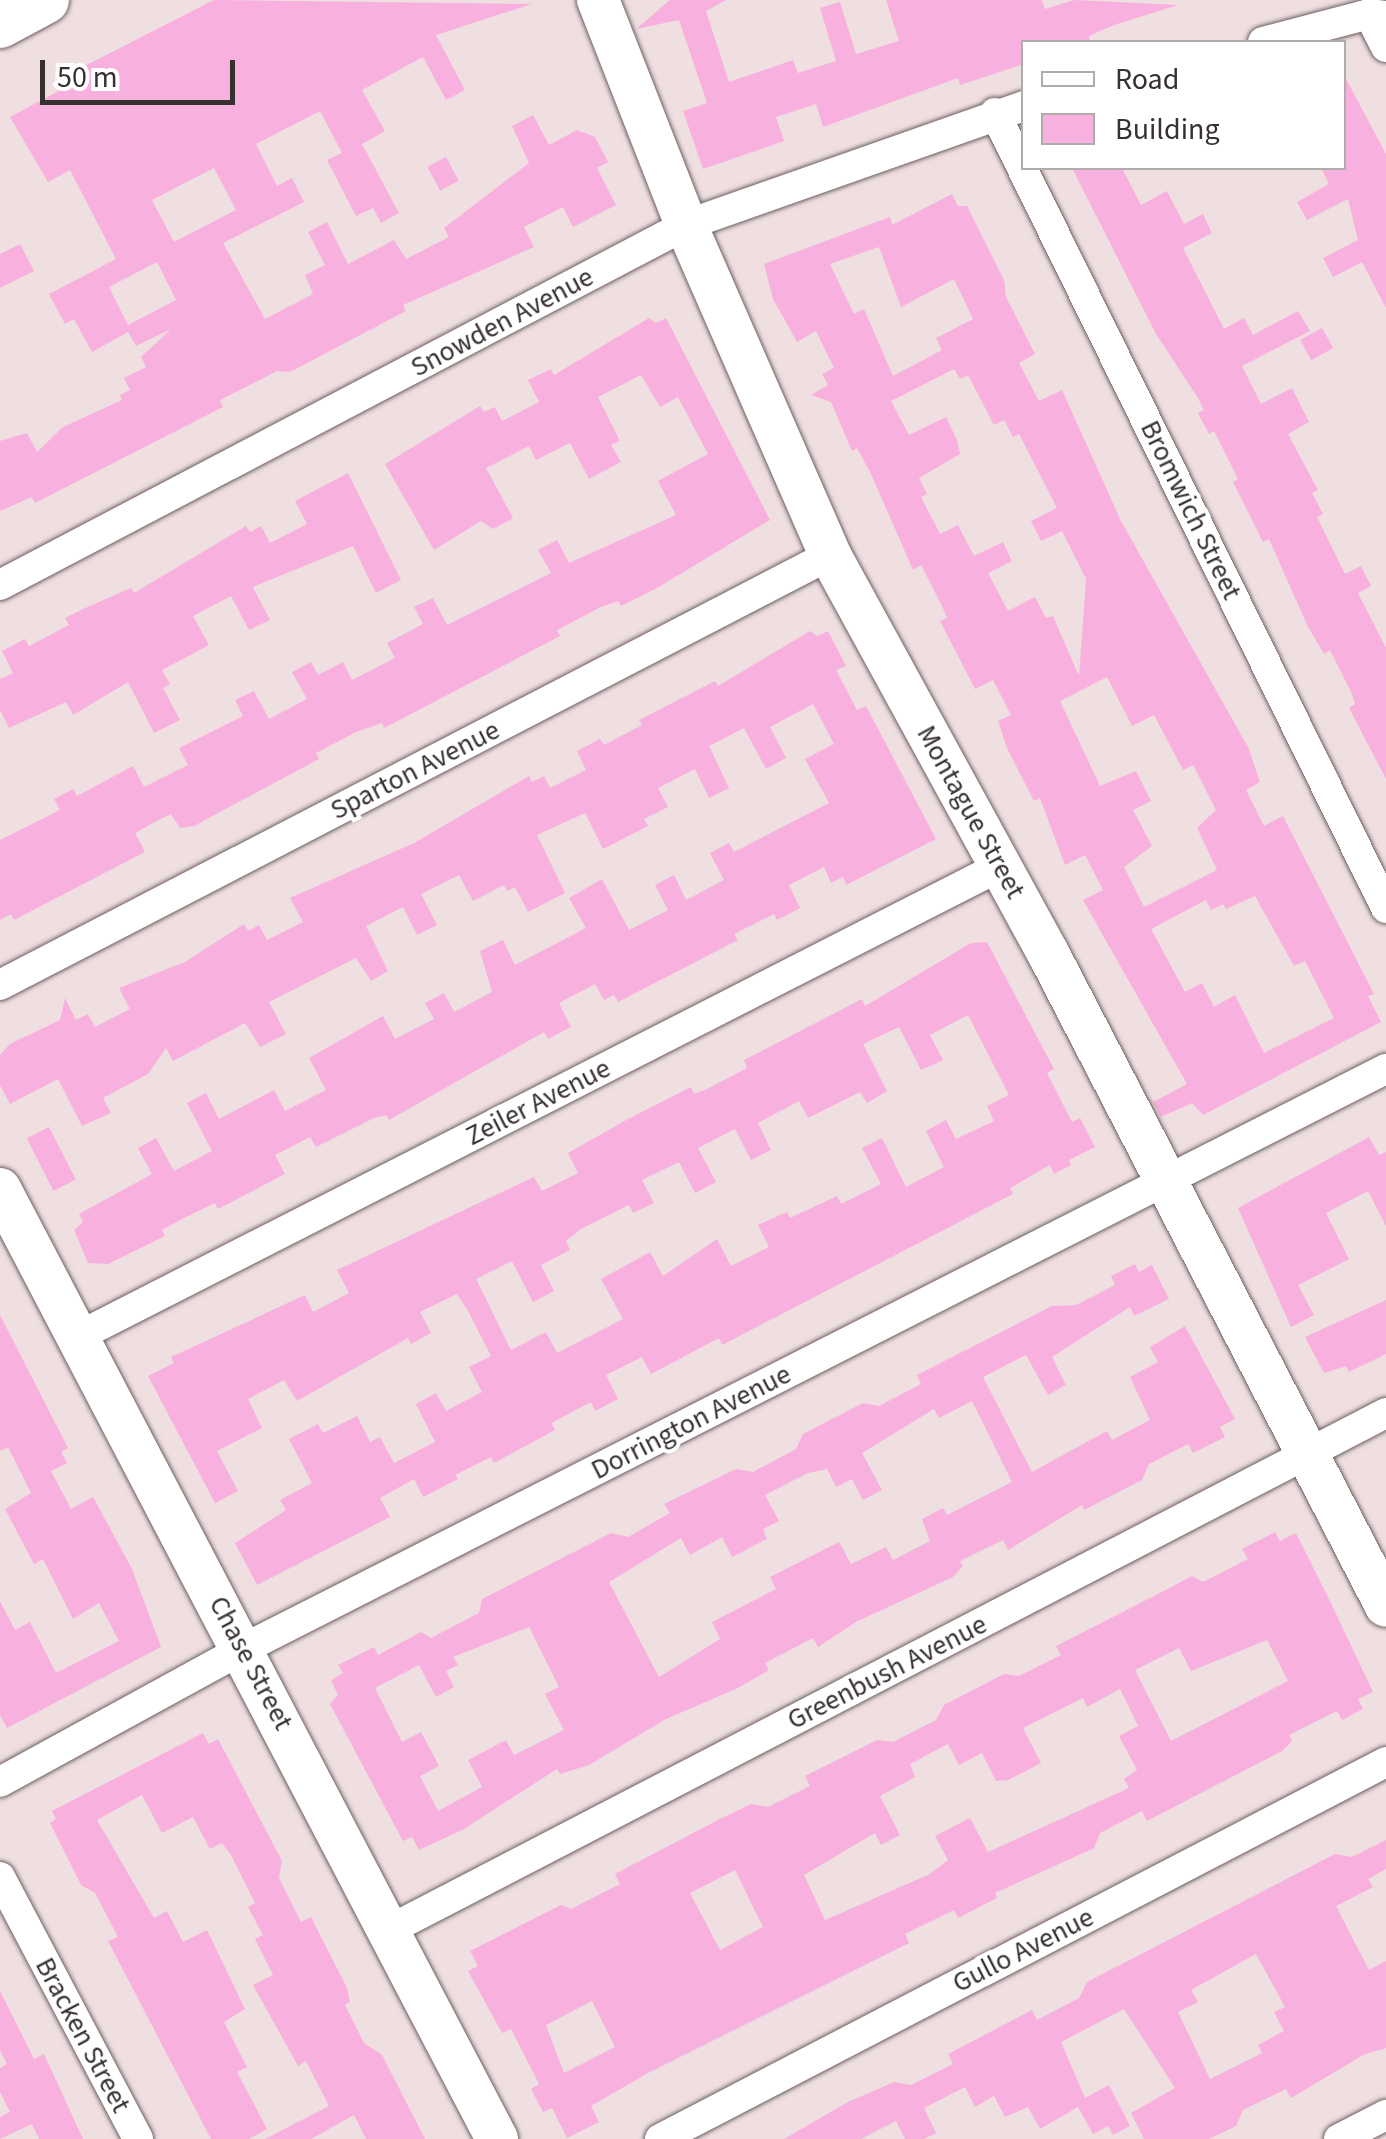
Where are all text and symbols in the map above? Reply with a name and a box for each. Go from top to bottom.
scale bar [45,40,240,102]
legend [1021,40,1346,170]
text: 50 m [57,56,118,99]
text: Road [1115,58,1179,101]
text: Building [1115,108,1220,151]
street label: Snowden Avenue [405,260,599,384]
street label: Bromwich Street [1133,415,1249,605]
street label: Sparton Avenue [325,713,505,827]
street label: Montague Street [910,720,1032,904]
street label: Zeiler Avenue [460,1051,616,1153]
street label: Dorrington Avenue [586,1357,796,1487]
street label: Chase Street [202,1590,300,1736]
street label: Greenbush Avenue [782,1607,992,1737]
street label: Gullo Avenue [947,1900,1099,2000]
street label: Bracken Street [28,1952,138,2118]

